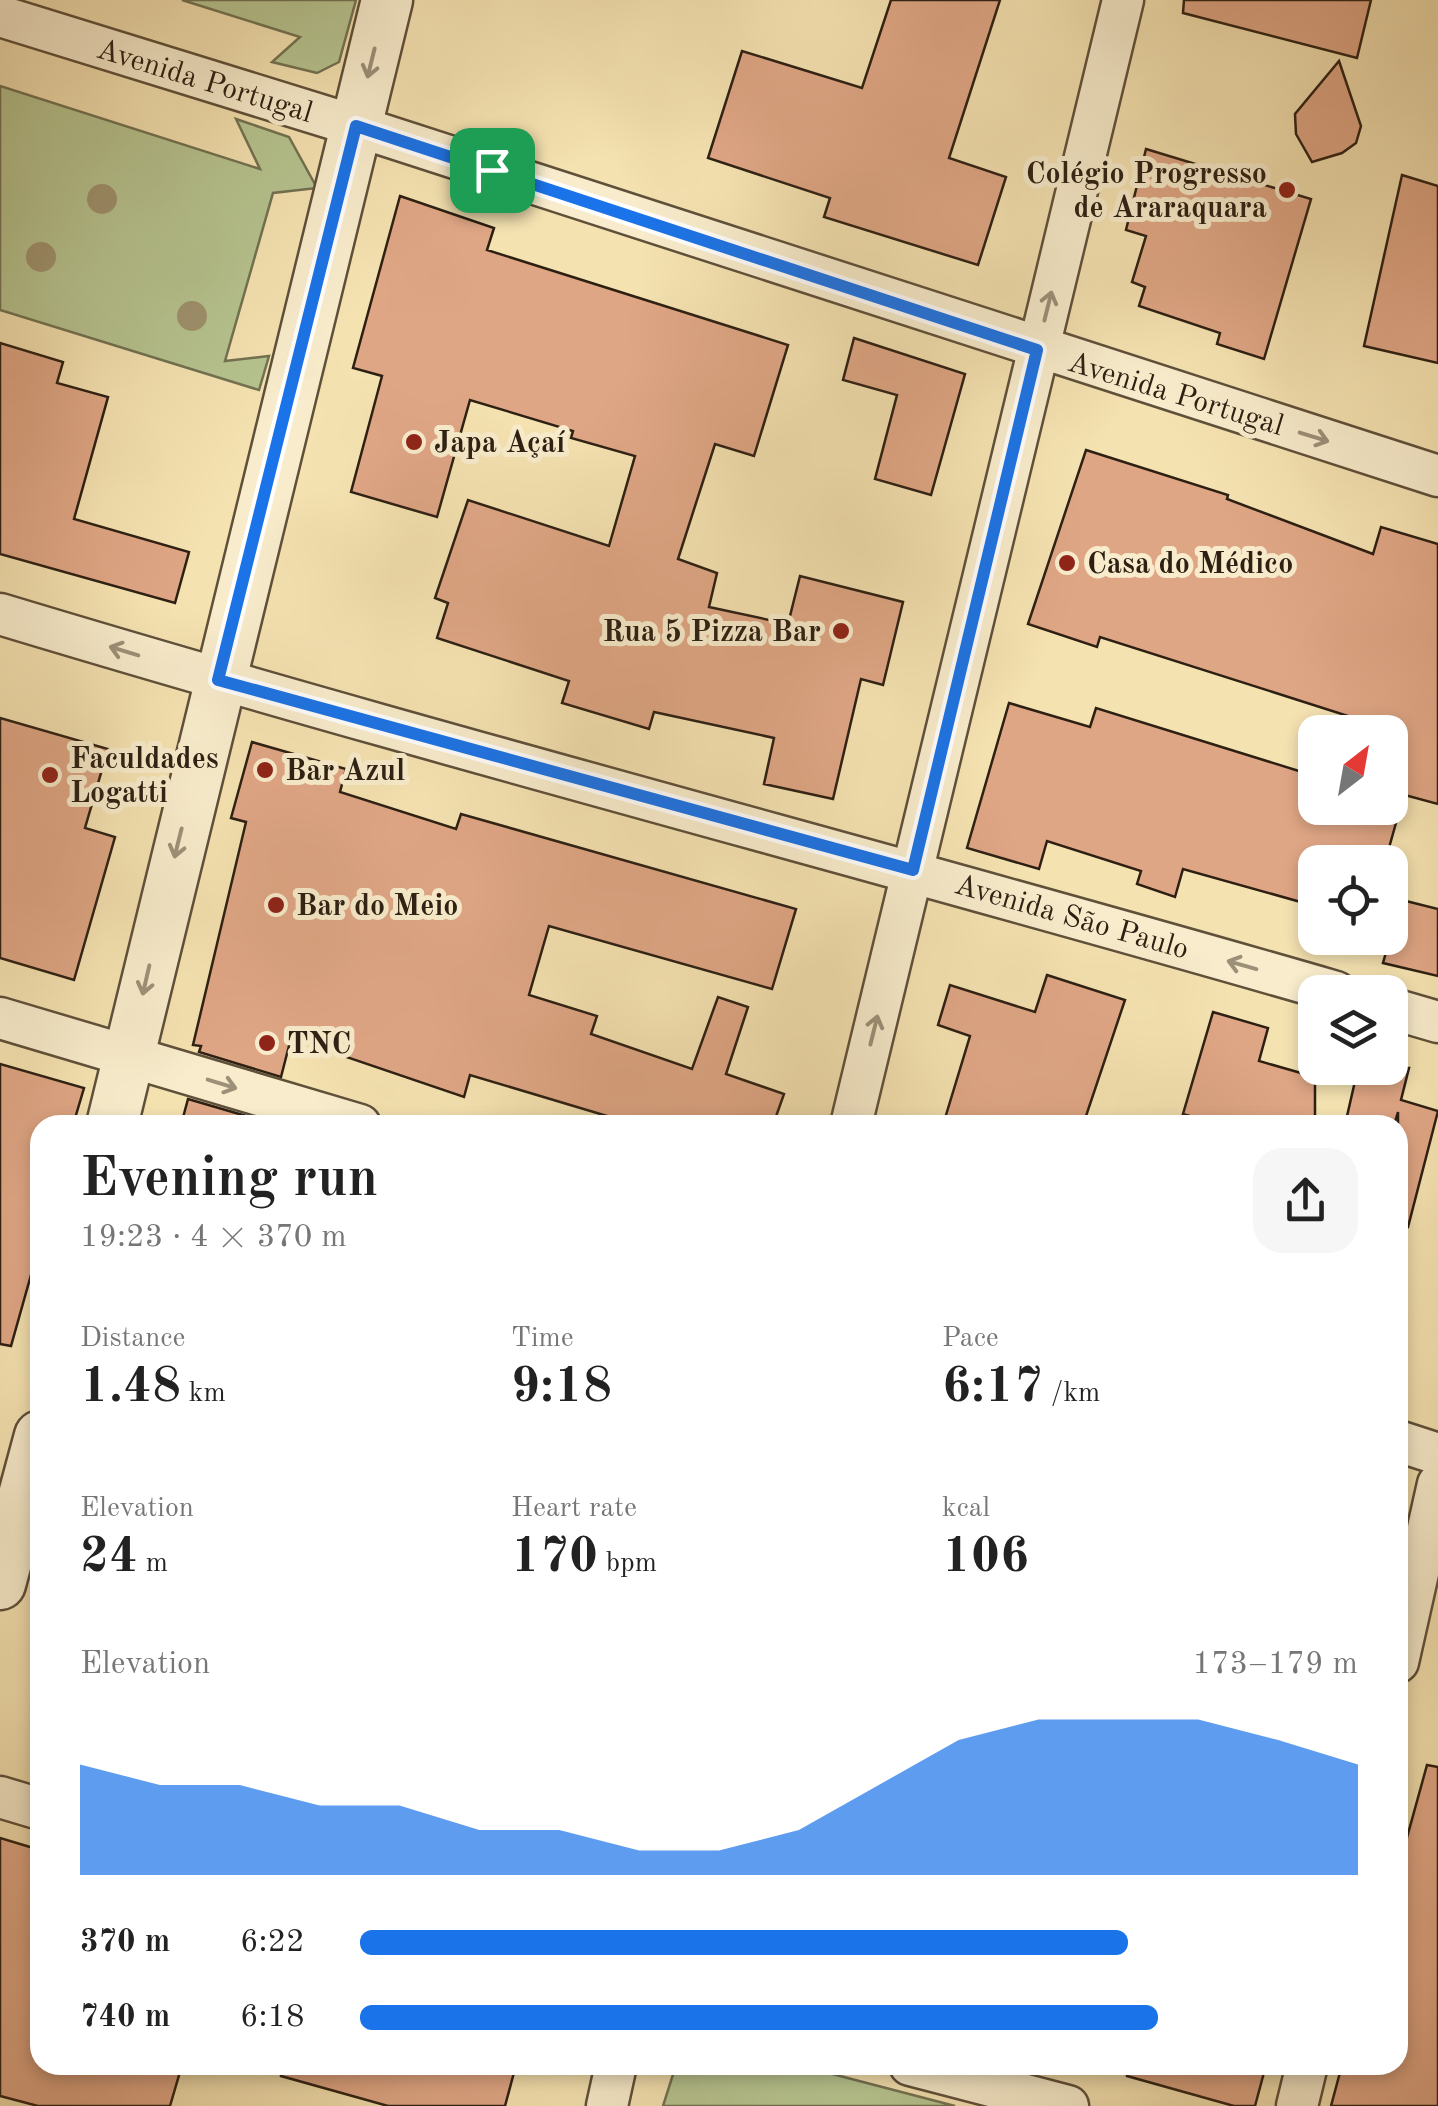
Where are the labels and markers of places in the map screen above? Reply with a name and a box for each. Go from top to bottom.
pin [450,128,535,213]
place label: Colégio Progresso de Araraquara [1026,160,1267,224]
marker: Colégio Progresso de Araraquara [1276,179,1298,201]
place label: Japa Açaí [434,429,565,459]
marker: Japa Açaí [403,431,425,453]
place label: Casa do Médico [1087,550,1293,580]
marker: Casa do Médico [1056,552,1078,574]
place label: Rua 5 Pizza Bar [602,618,821,648]
marker: Rua 5 Pizza Bar [830,620,852,642]
place label: Faculdades Logatti [70,745,219,809]
place label: Bar Azul [285,757,405,787]
marker: Bar Azul [254,759,276,781]
marker: Faculdades Logatti [39,764,61,786]
place label: Bar do Meio [296,892,458,922]
marker: Bar do Meio [265,894,287,916]
place label: TNC [287,1030,351,1060]
marker: TNC [256,1032,278,1054]

